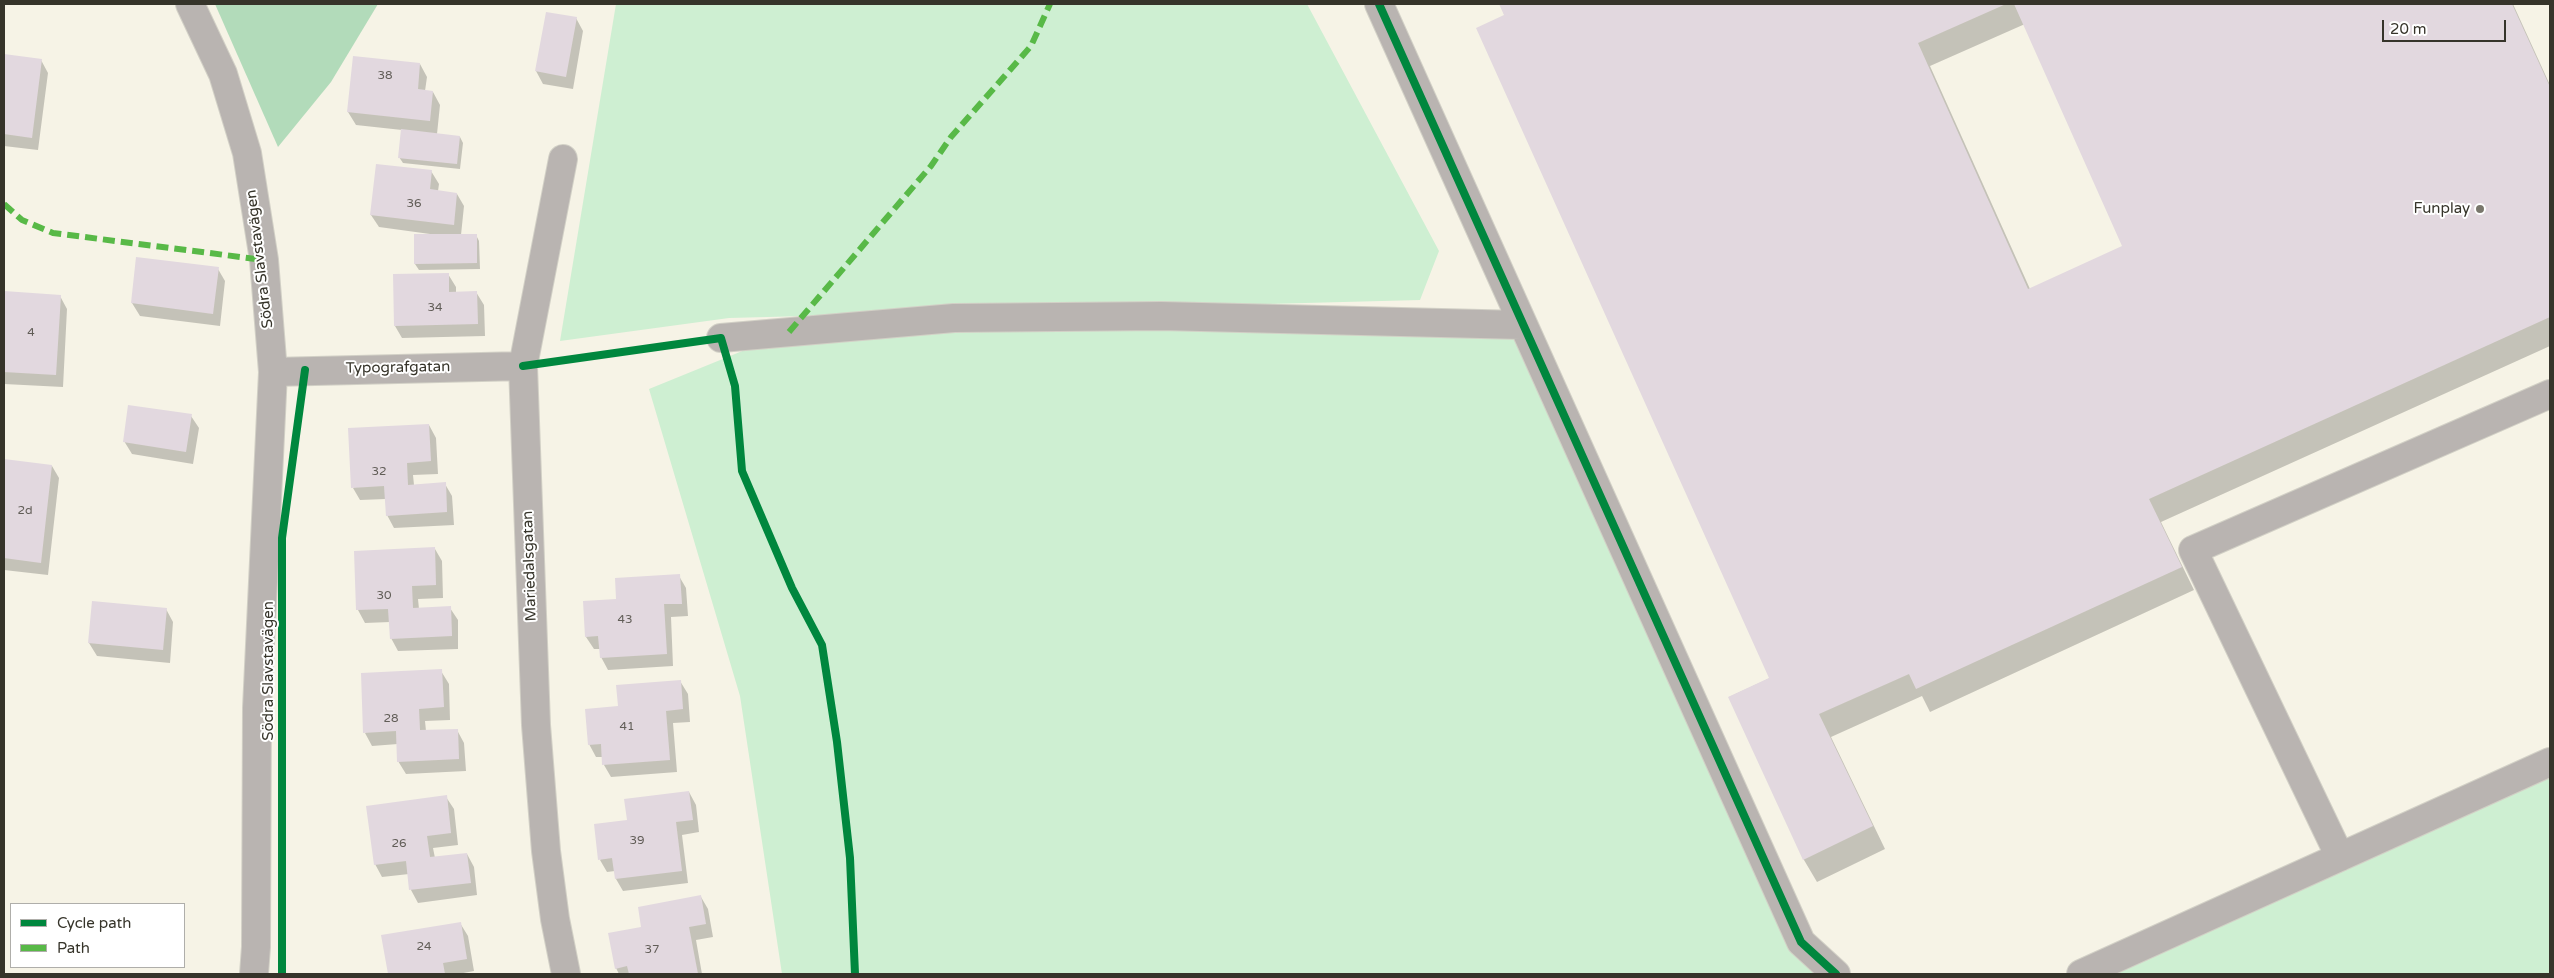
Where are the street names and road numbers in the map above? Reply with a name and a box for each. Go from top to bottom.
street label: Södra Slavstavägen [243,189,277,329]
street label: Typografgatan [346,358,450,378]
street label: Mariedalsgatan [519,510,541,622]
street label: Södra Slavstavägen [260,601,278,741]

